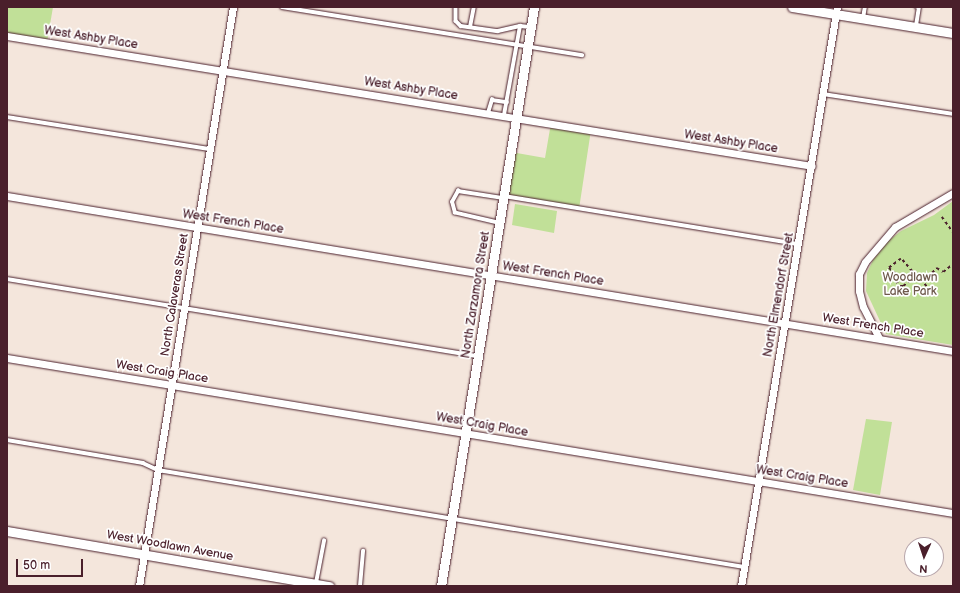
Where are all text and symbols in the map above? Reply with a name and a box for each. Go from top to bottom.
street label: West Ashby Place [43,23,139,53]
street label: West Ashby Place [363,74,459,104]
street label: West Ashby Place [683,127,779,157]
street label: West French Place [181,207,285,237]
street label: North Zarzamora Street [459,230,493,360]
street label: North Calaveras Street [158,232,192,358]
street label: North Elmendorf Street [761,232,797,358]
street label: West French Place [501,259,605,289]
park label: Woodlawn Lake Park [883,271,937,299]
street label: West French Place [821,311,925,341]
street label: West Craig Place [115,358,209,386]
street label: West Craig Place [435,410,529,440]
street label: West Craig Place [755,463,849,491]
street label: West Woodlawn Avenue [105,528,235,564]
north arrow [904,537,944,577]
scale bar [18,551,85,577]
text: 50 m [23,558,50,573]
text: N [919,562,928,575]

